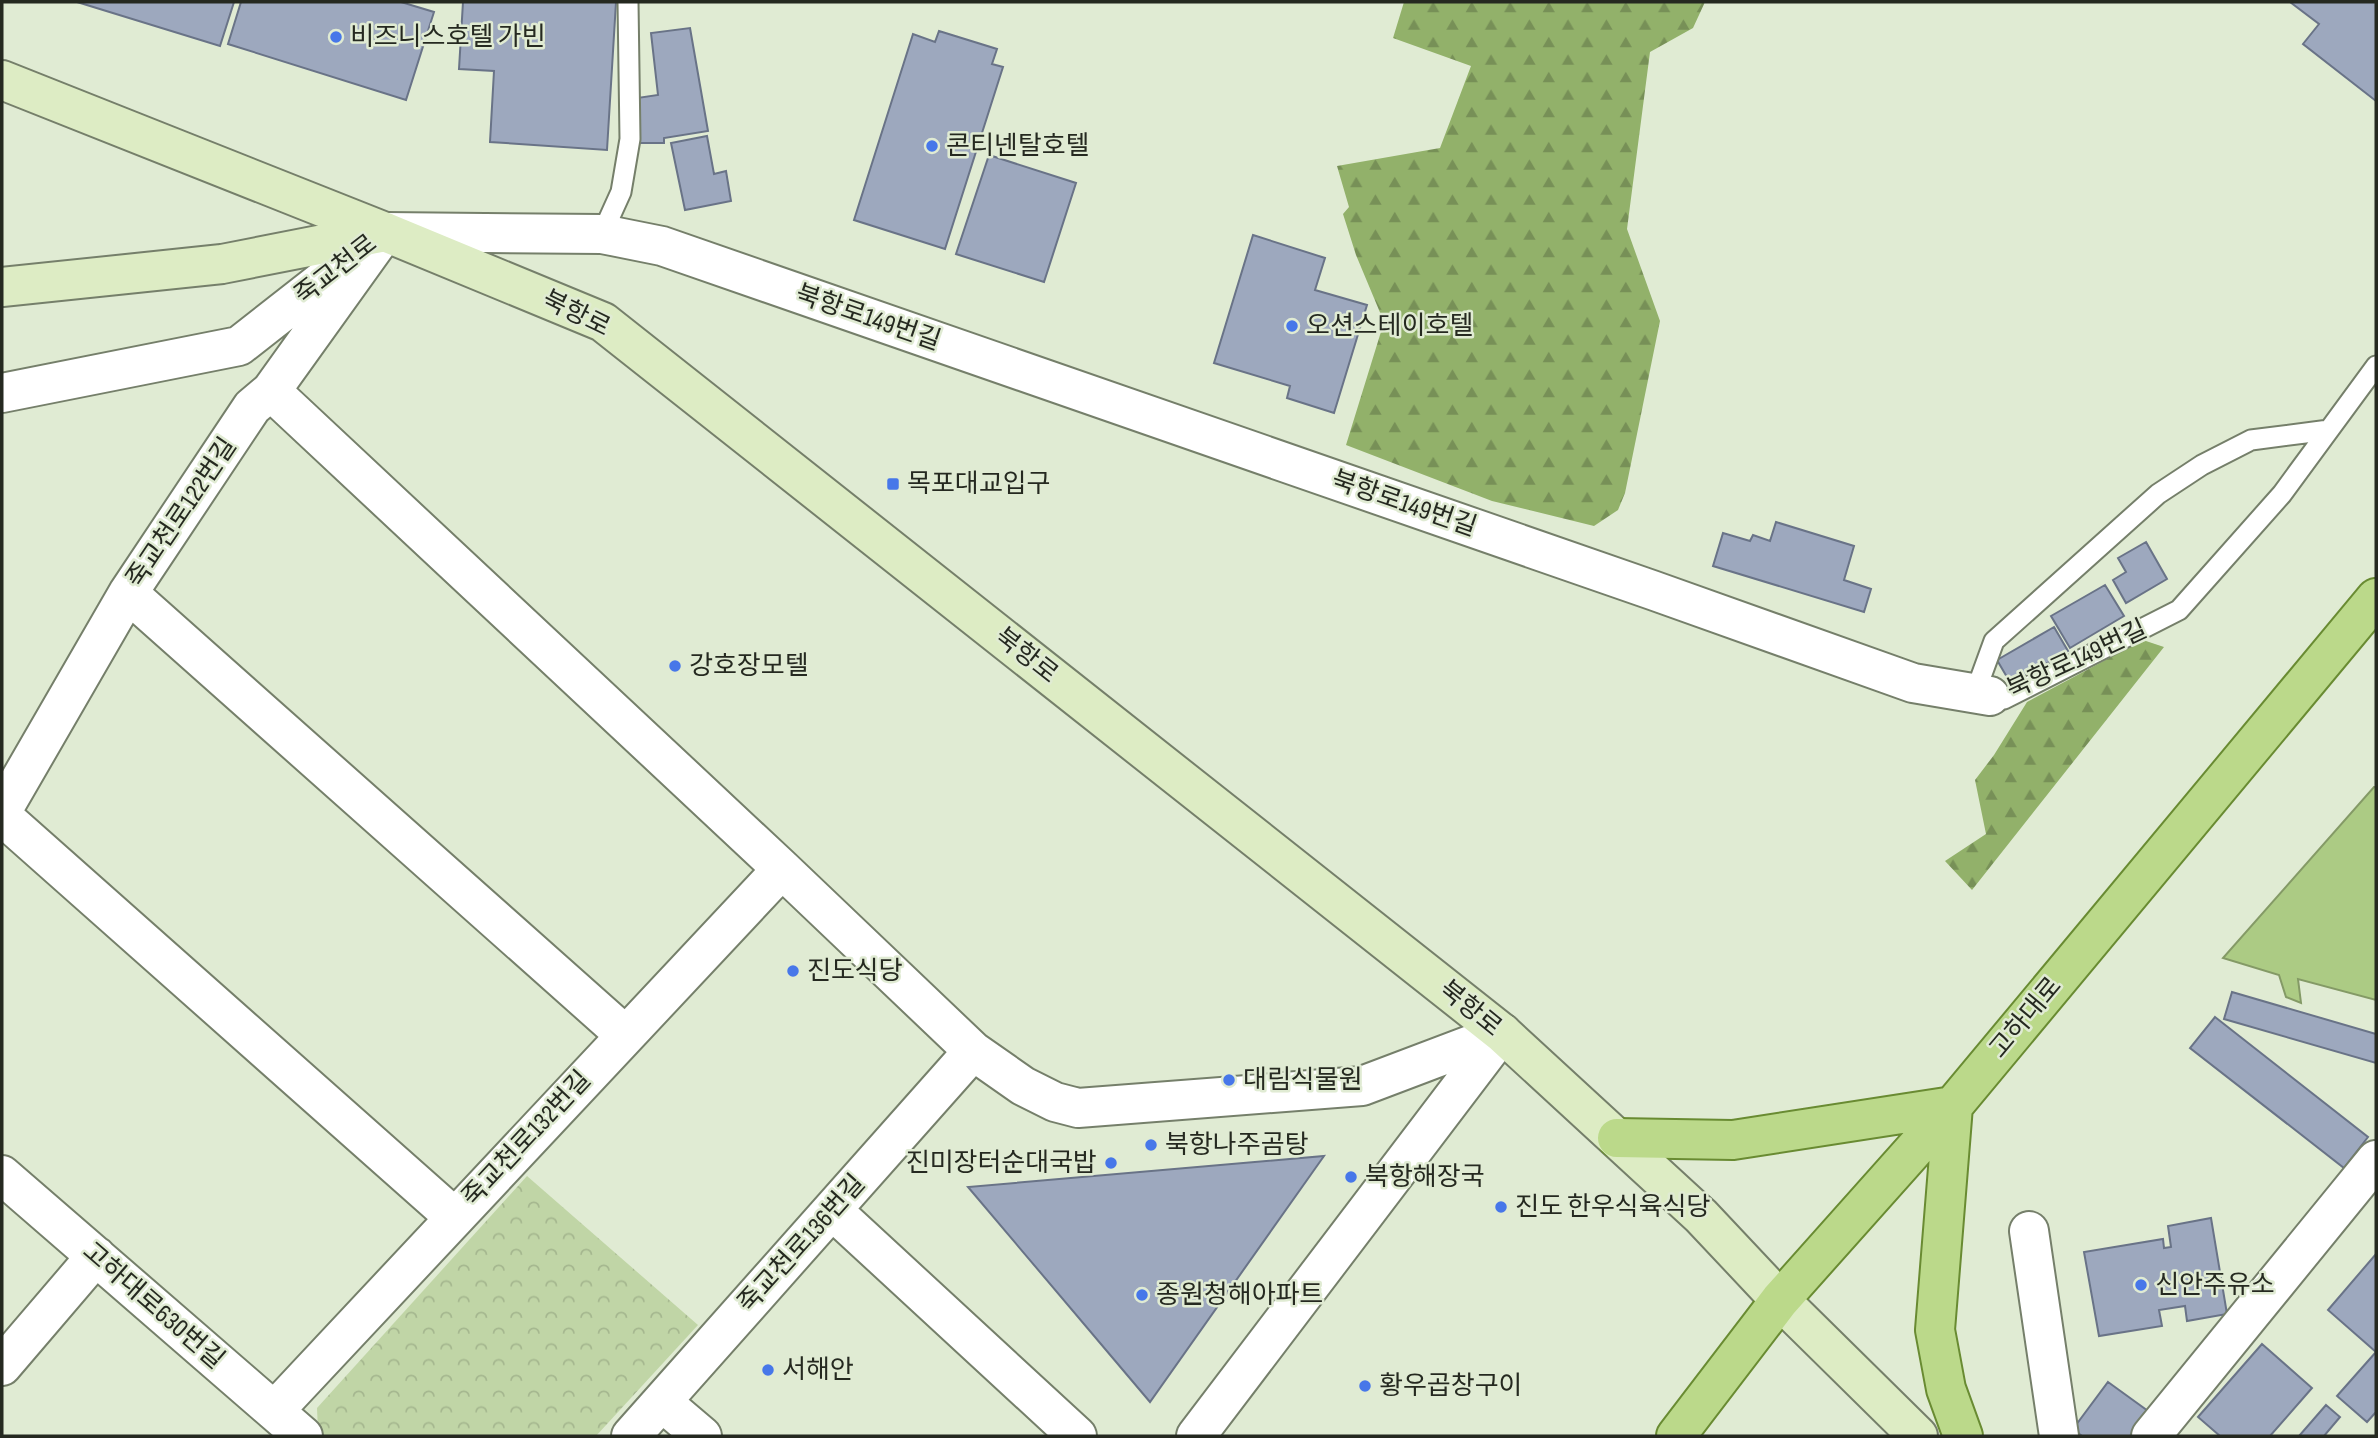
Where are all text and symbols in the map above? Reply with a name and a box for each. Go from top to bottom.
place label: 비즈니스호텔 가빈 [350,22,546,53]
marker: 비즈니스호텔 가빈 [328,29,344,45]
place label: 콘티넨탈호텔 [946,131,1090,162]
marker: 콘티넨탈호텔 [924,138,940,154]
street label: 죽교천로 [289,228,383,312]
street label: 북항로149번길 [792,279,944,357]
street label: 북항로 [537,284,615,344]
place label: 오션스테이호텔 [1306,311,1473,342]
marker: 오션스테이호텔 [1284,318,1300,334]
street label: 죽교천로122번길 [120,432,244,594]
street label: 북항로149번길 [1328,465,1480,543]
place label: 목포대교입구 [907,469,1051,500]
marker: 목포대교입구 [885,476,901,492]
street label: 북항로149번길 [2002,614,2152,706]
street label: 북항로 [988,622,1064,690]
place label: 강호장모텔 [689,651,809,682]
marker: 강호장모텔 [667,658,683,674]
place label: 진도식당 [807,956,903,987]
marker: 진도식당 [785,963,801,979]
street label: 고하대로 [1983,971,2069,1065]
street label: 북항로 [1432,974,1508,1044]
street label: 죽교천로132번길 [456,1065,598,1213]
place label: 대림식물원 [1243,1065,1363,1096]
marker: 대림식물원 [1221,1072,1237,1088]
place label: 북항나주곰탕 [1165,1130,1309,1161]
marker: 북항나주곰탕 [1143,1137,1159,1153]
place label: 진미장터순대국밥 [906,1148,1097,1179]
marker: 진미장터순대국밥 [1103,1155,1119,1171]
place label: 북항해장국 [1365,1162,1485,1193]
street label: 죽교천로136번길 [732,1169,872,1319]
marker: 북항해장국 [1343,1169,1359,1185]
place label: 진도 한우식육식당 [1515,1192,1711,1223]
marker: 진도 한우식육식당 [1493,1199,1509,1215]
street label: 고하대로630번길 [76,1236,230,1376]
place label: 신안주유소 [2155,1270,2275,1301]
marker: 신안주유소 [2133,1277,2149,1293]
place label: 종원청해아파트 [1156,1280,1323,1311]
marker: 종원청해아파트 [1134,1287,1150,1303]
place label: 서해안 [782,1355,854,1386]
marker: 서해안 [760,1362,776,1378]
place label: 황우곱창구이 [1379,1371,1523,1402]
marker: 황우곱창구이 [1357,1378,1373,1394]

